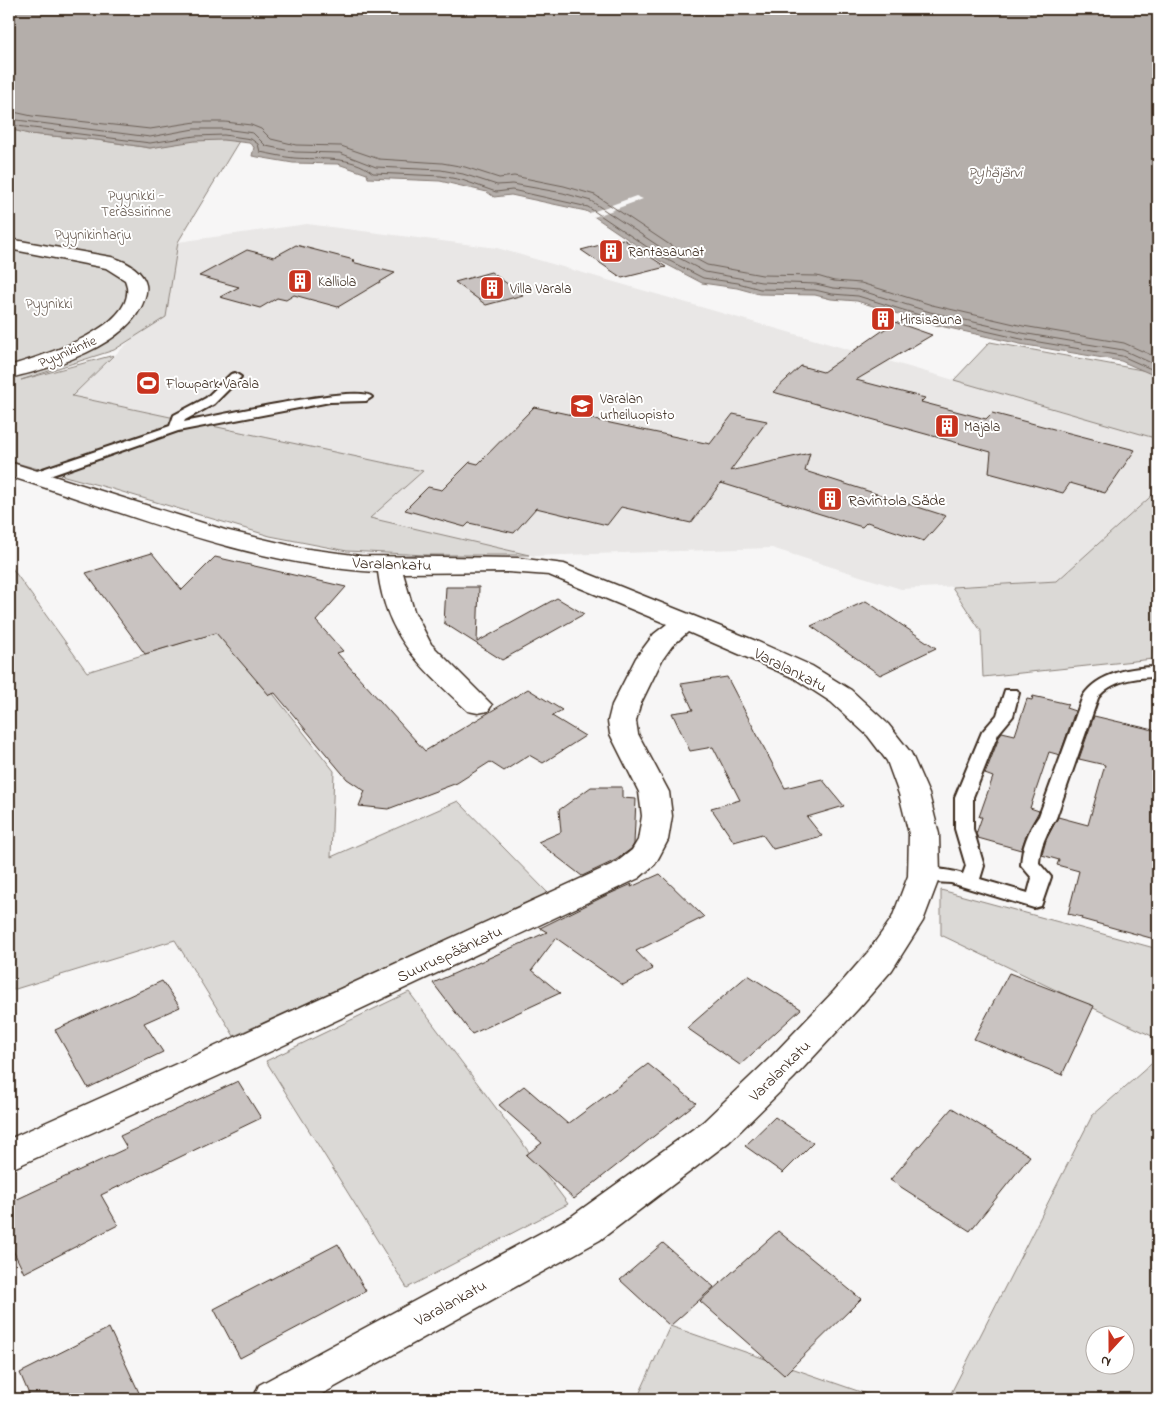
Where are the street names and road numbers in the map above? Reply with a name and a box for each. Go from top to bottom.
street label: Pyynikintie [35,330,101,375]
street label: Varalankatu [351,552,432,578]
street label: Varalankatu [749,642,831,699]
street label: Suuruspäänkatu [393,920,506,990]
street label: Varalankatu [743,1035,817,1109]
street label: Varalankatu [410,1274,491,1334]

